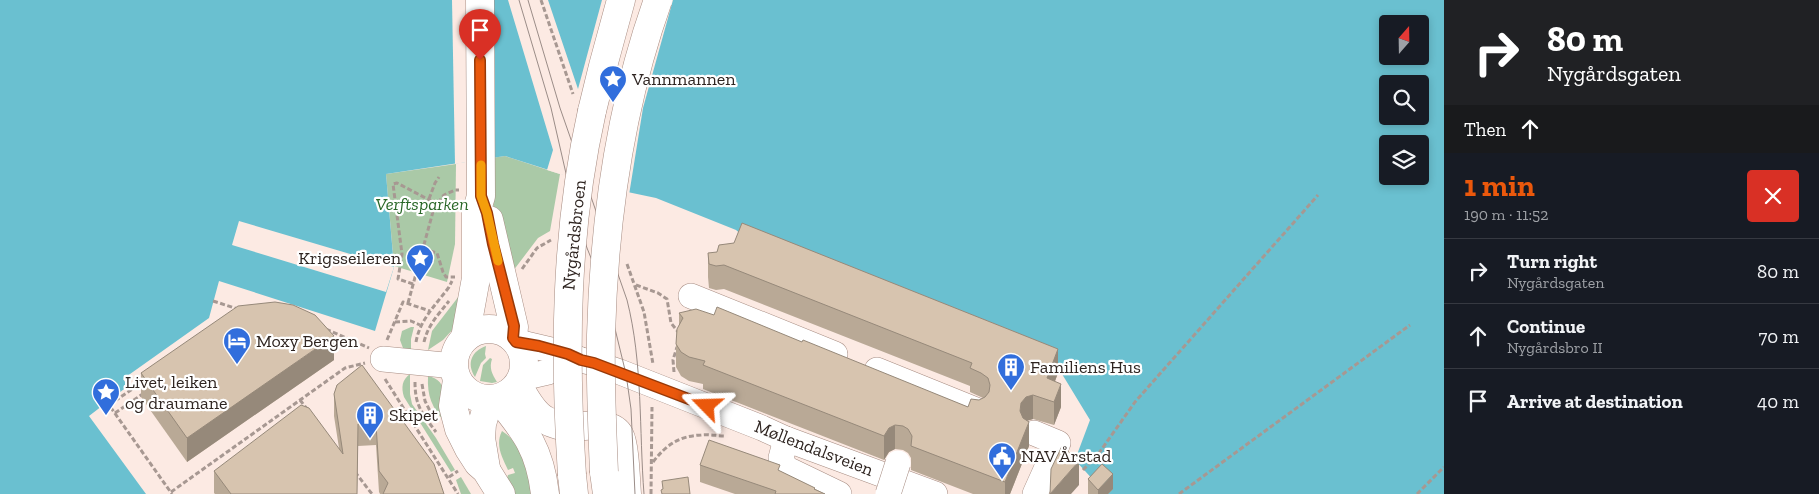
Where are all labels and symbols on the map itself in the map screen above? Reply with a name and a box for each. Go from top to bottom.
pin [459,9,501,60]
north arrow [1379,15,1429,65]
place icon: Vannmannen [598,64,628,103]
place label: Vannmannen [631,68,736,90]
street label: Nygårdsbroen [557,178,591,291]
park label: Verftsparken [375,193,469,215]
place icon: Krigsseileren [405,243,435,282]
place label: Krigsseileren [298,247,402,269]
hotel icon: Moxy Bergen [222,326,252,365]
place label: Moxy Bergen [256,330,359,352]
building icon: Familiens Hus [996,352,1026,391]
place label: Familiens Hus [1030,356,1141,378]
place label: Livet, leiken og draumane [125,371,227,414]
place icon: Livet, leiken og draumane [91,377,121,416]
position arrow [680,379,732,431]
building icon: Skipet [355,400,385,439]
place label: Skipet [389,404,438,426]
street label: Møllendalsveien [751,415,877,481]
public building icon: NAV Årstad [987,441,1017,480]
place label: NAV Årstad [1021,445,1111,467]

